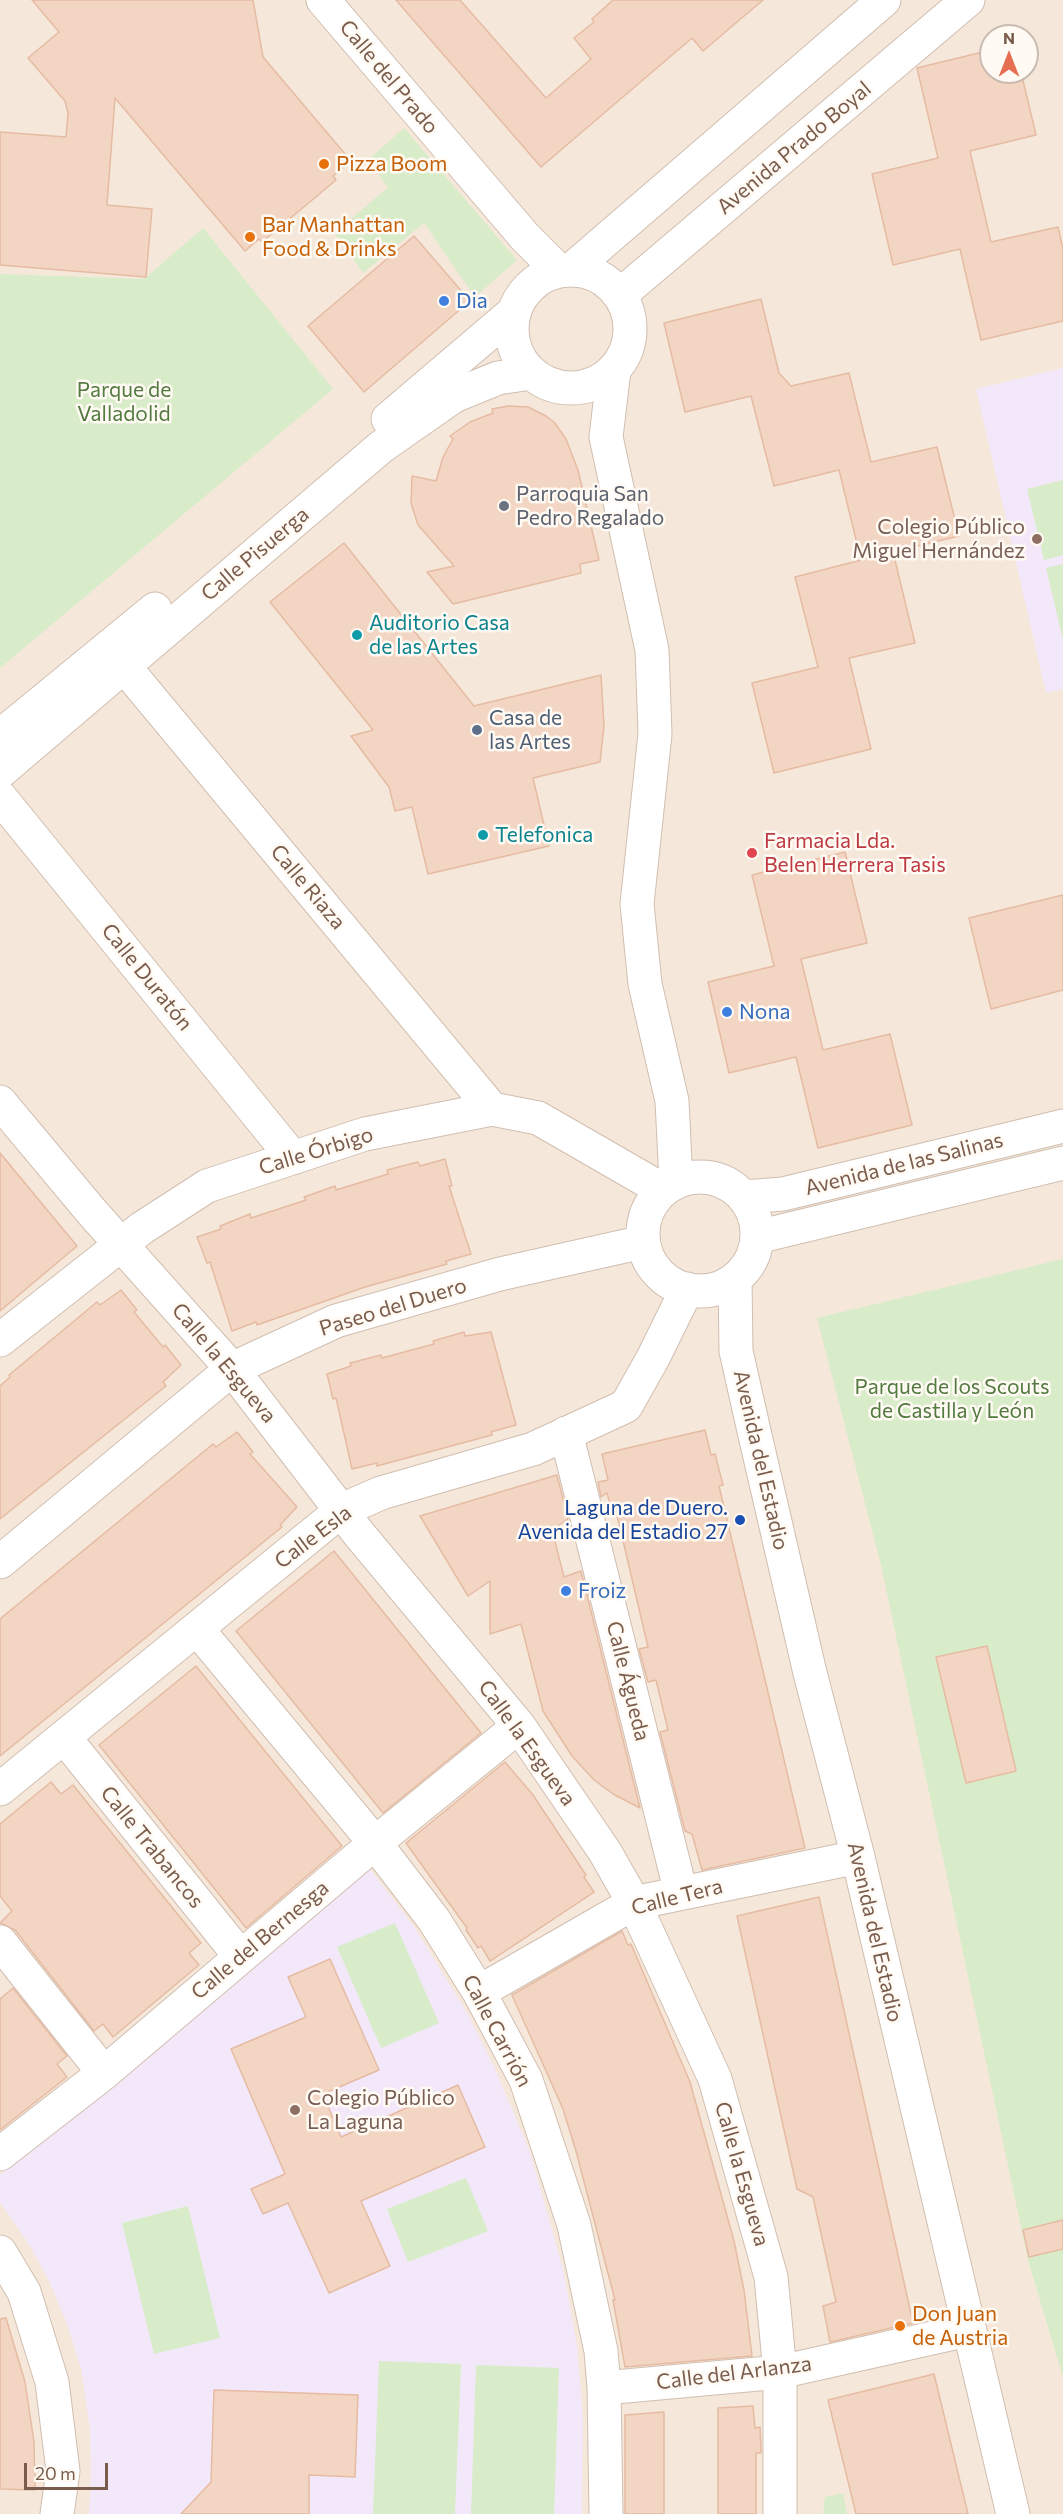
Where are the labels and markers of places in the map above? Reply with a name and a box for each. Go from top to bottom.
place label: Pizza Boom [336,151,447,177]
marker: Pizza Boom [317,157,331,171]
place label: Bar Manhattan Food & Drinks [262,212,405,262]
marker: Bar Manhattan Food & Drinks [243,230,257,244]
place label: Dia [456,288,488,314]
marker: Dia [437,294,451,308]
place label: Parroquia San Pedro Regalado [516,481,664,531]
marker: Parroquia San Pedro Regalado [497,499,511,513]
place label: Colegio Público Miguel Hernández [852,514,1025,564]
marker: Colegio Público Miguel Hernández [1030,532,1044,546]
place label: Auditorio Casa de las Artes [369,610,510,660]
marker: Auditorio Casa de las Artes [350,628,364,642]
place label: Casa de las Artes [489,705,571,755]
marker: Casa de las Artes [470,723,484,737]
place label: Telefonica [495,822,593,848]
marker: Telefonica [476,828,490,842]
place label: Farmacia Lda. Belen Herrera Tasis [764,828,946,878]
marker: Farmacia Lda. Belen Herrera Tasis [745,846,759,860]
place label: Nona [739,999,790,1025]
marker: Nona [720,1005,734,1019]
place label: Laguna de Duero. Avenida del Estadio 27 [517,1495,728,1545]
marker: Laguna de Duero. Avenida del Estadio 27 [733,1513,747,1527]
place label: Froiz [578,1578,626,1604]
marker: Froiz [559,1584,573,1598]
place label: Colegio Público La Laguna [307,2085,455,2135]
marker: Colegio Público La Laguna [288,2103,302,2117]
place label: Don Juan de Austria [912,2301,1008,2351]
marker: Don Juan de Austria [893,2319,907,2333]

